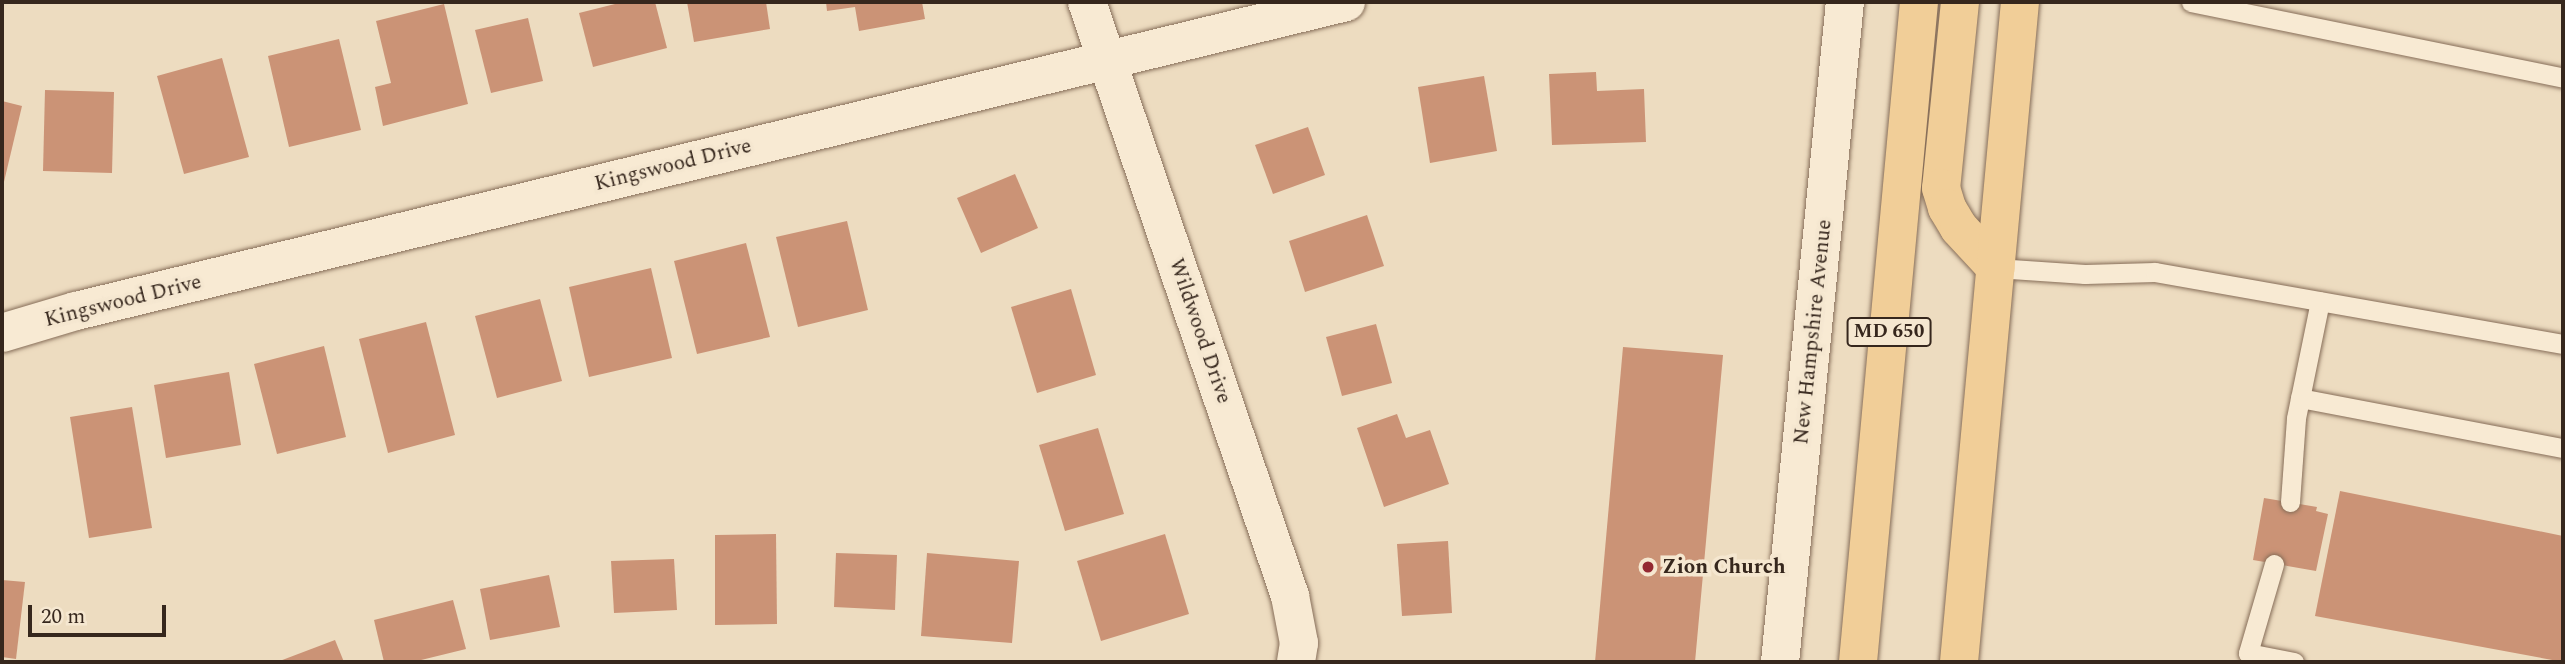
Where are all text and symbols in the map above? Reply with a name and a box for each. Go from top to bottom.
street label: Kingswood Drive [592,133,754,197]
street label: New Hampshire Avenue [1789,218,1837,446]
street label: Wildwood Drive [1163,255,1237,407]
street label: Kingswood Drive [42,269,204,333]
road number: MD 650 [1845,316,1933,348]
place label: Zion Church [1662,554,1786,580]
marker: Zion Church [1640,559,1656,575]
scale bar [32,590,170,634]
text: 20 m [41,601,85,633]

